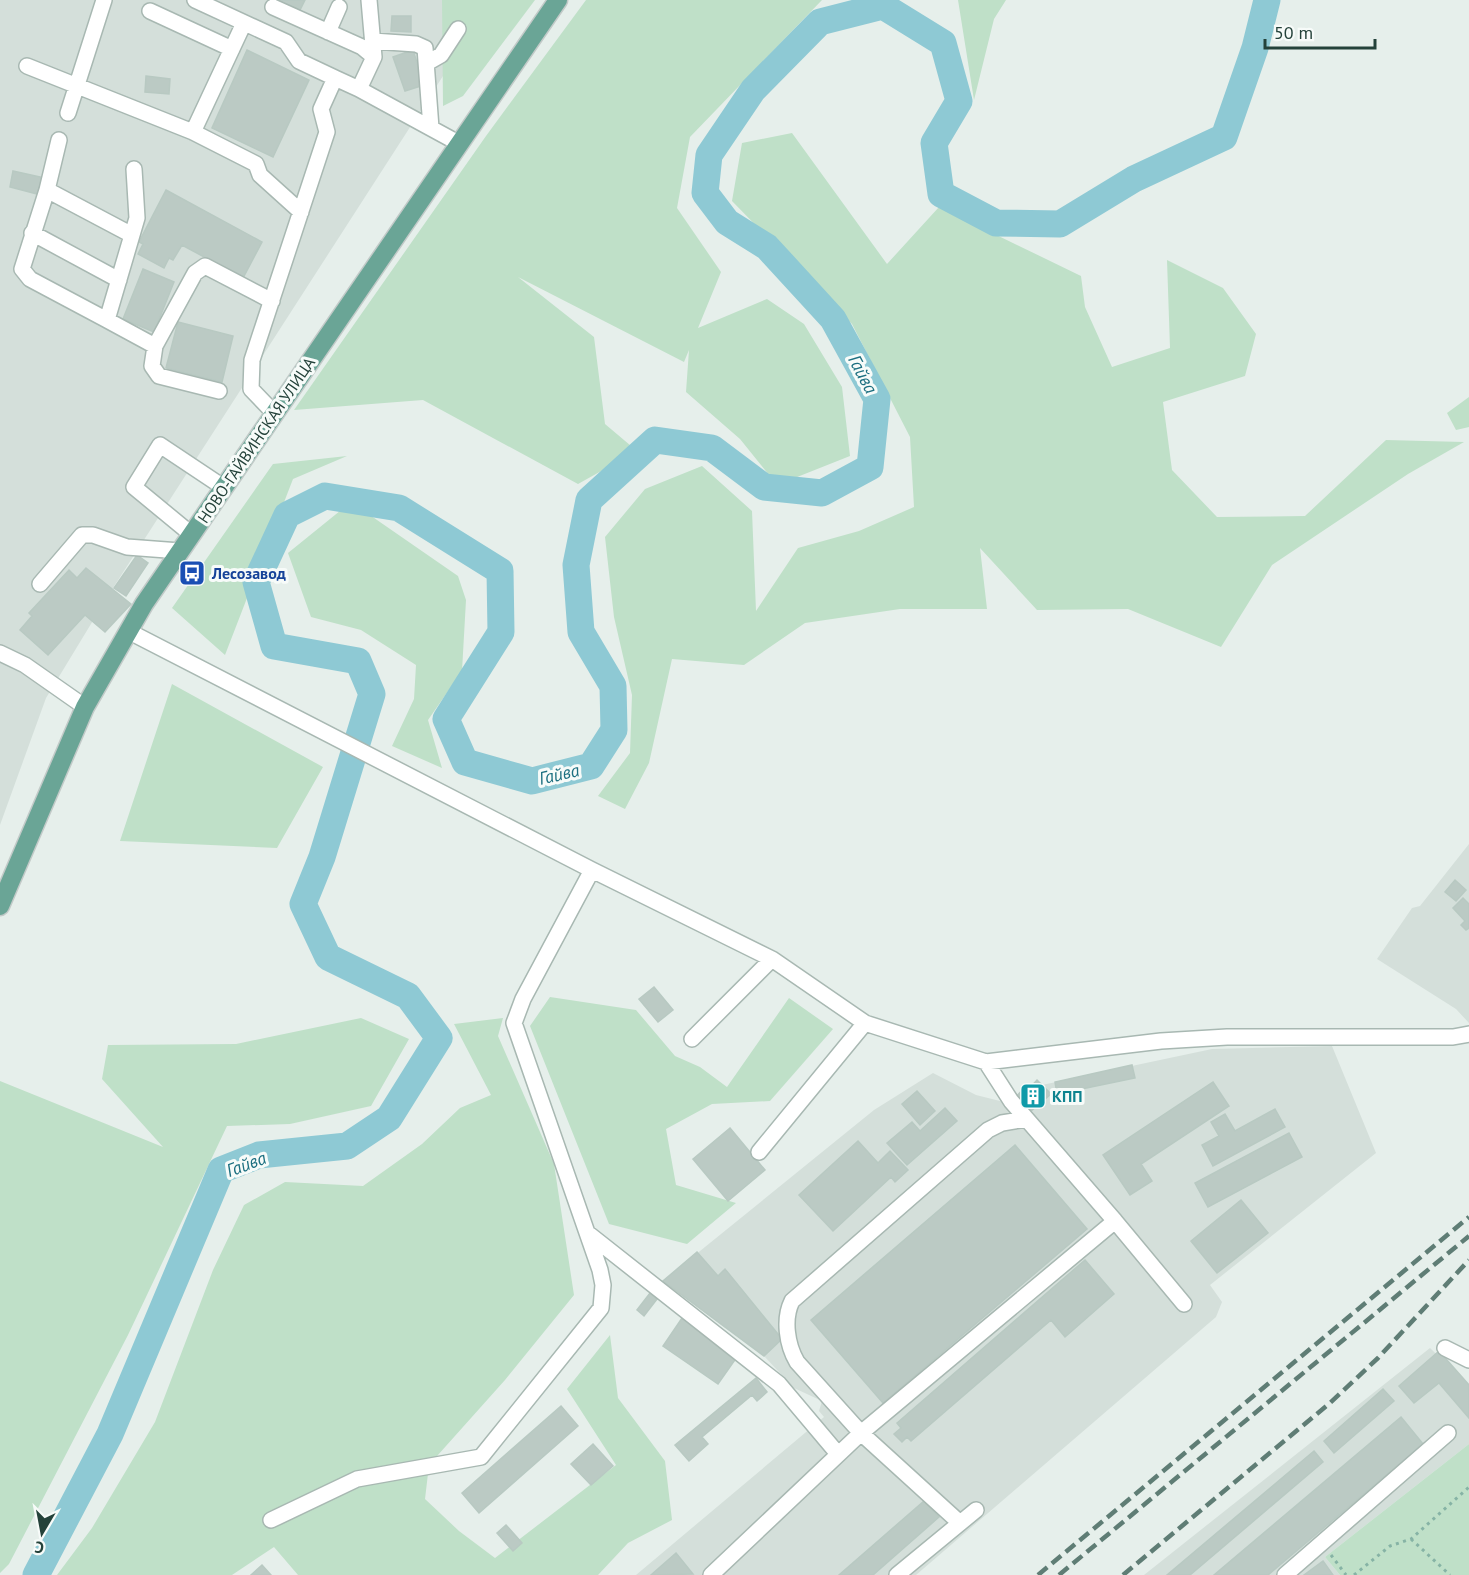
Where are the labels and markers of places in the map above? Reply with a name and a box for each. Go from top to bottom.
bus stop icon: Лесозавод [177,558,207,588]
place label: Лесозавод [211,563,286,583]
building icon: КПП [1018,1081,1048,1111]
place label: КПП [1052,1086,1082,1106]

